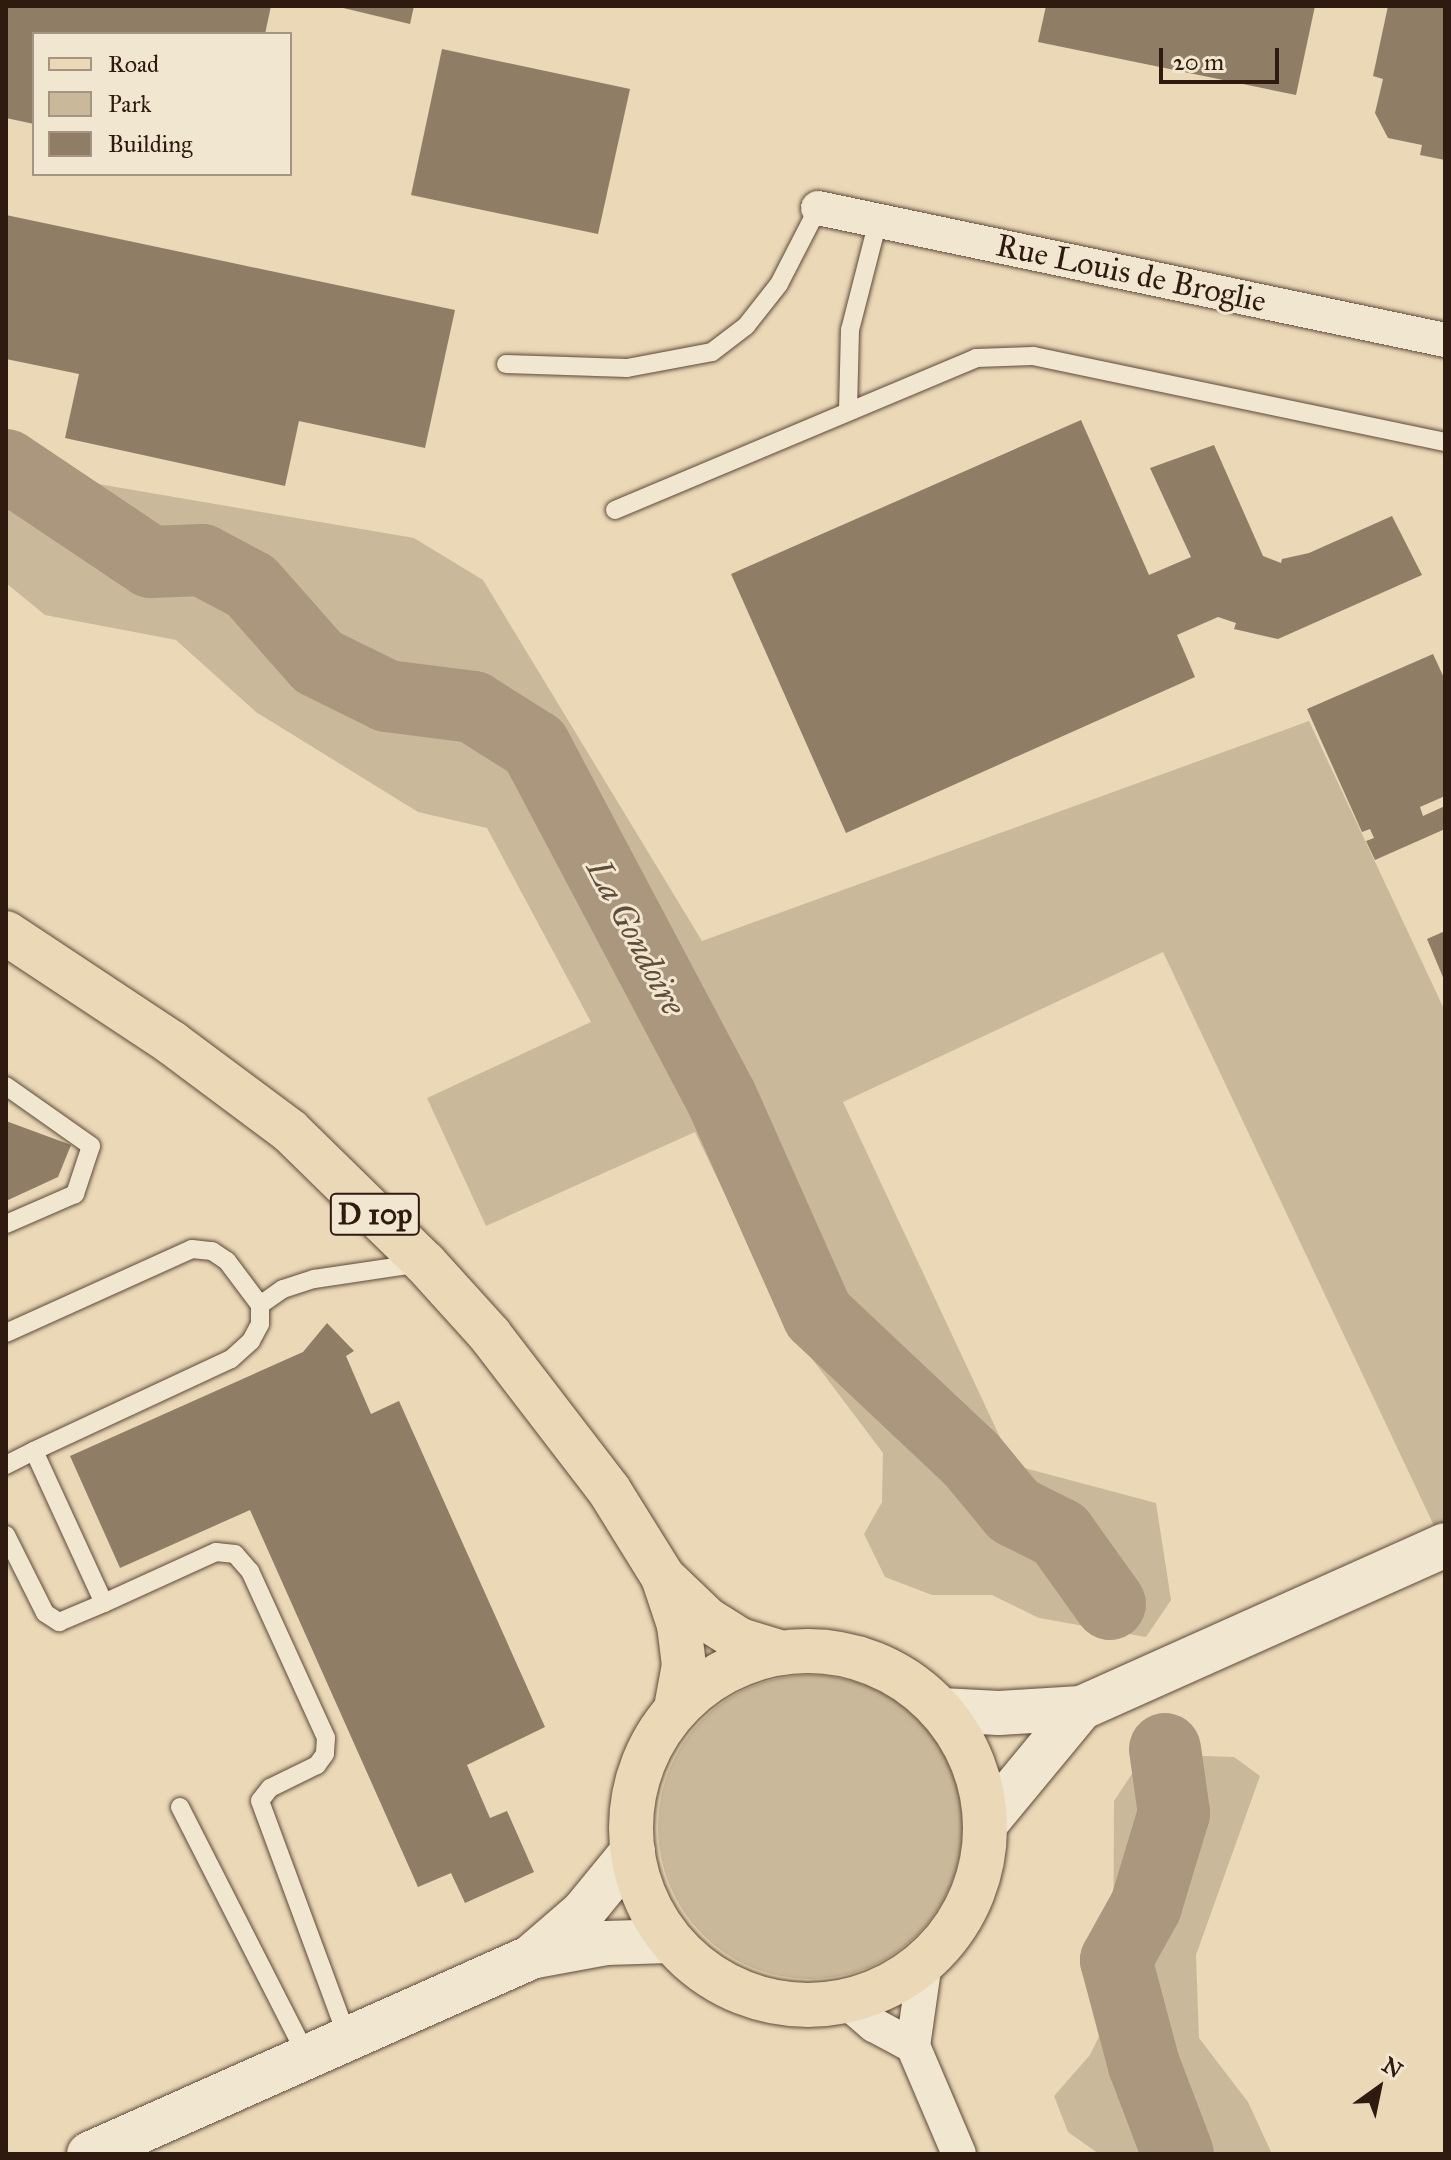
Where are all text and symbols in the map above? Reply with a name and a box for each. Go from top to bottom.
legend [32,32,292,176]
scale bar [1163,32,1283,82]
text: 20 m [1173,47,1224,77]
text: Road [108,49,159,79]
text: Park [108,89,151,119]
text: Building [108,129,193,159]
street label: Rue Louis de Broglie [993,227,1269,321]
water label: La Gondoire [578,852,694,1022]
road number: D 10p [329,1188,421,1240]
north arrow [1339,2048,1419,2128]
text: N [1377,2051,1408,2084]

